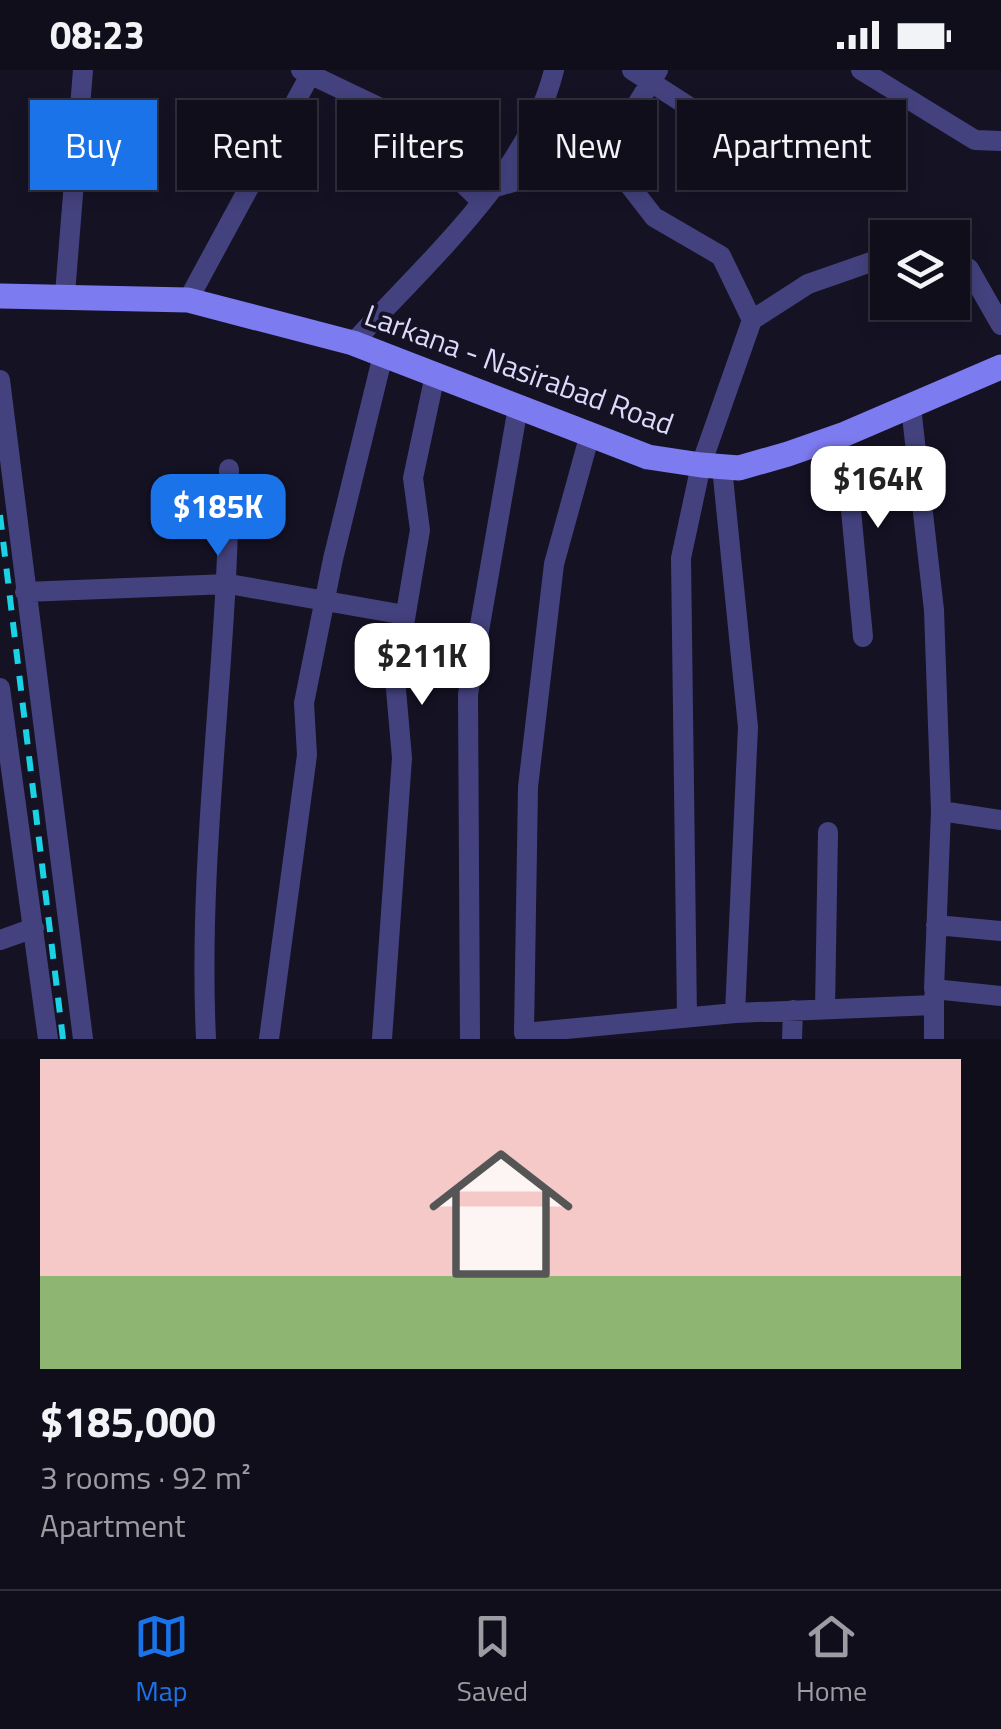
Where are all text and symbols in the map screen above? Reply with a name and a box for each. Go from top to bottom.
text: 08:23 [50,6,145,64]
chip: Buy [30,100,157,190]
chip: Rent [177,100,317,190]
chip: Filters [337,100,499,190]
chip: New [519,100,657,190]
chip: Apartment [677,100,906,190]
map controls [870,220,970,320]
button: layers [870,220,970,320]
street label: Larkana - Nasirabad Road [358,292,680,446]
pin: $164K [808,446,948,531]
text: $164K [833,454,923,502]
pin: $185K [148,474,288,559]
text: $185K [173,482,263,530]
pin: $211K [352,623,492,708]
text: $211K [377,631,467,679]
icon: home [411,1124,591,1304]
text: $185,000 [40,1389,216,1453]
text: 3 rooms · 92 m² [40,1453,251,1501]
text: Apartment [40,1501,186,1549]
tab: Map [134,1609,189,1712]
tab: Saved [457,1609,528,1712]
tab: Home [796,1609,867,1712]

